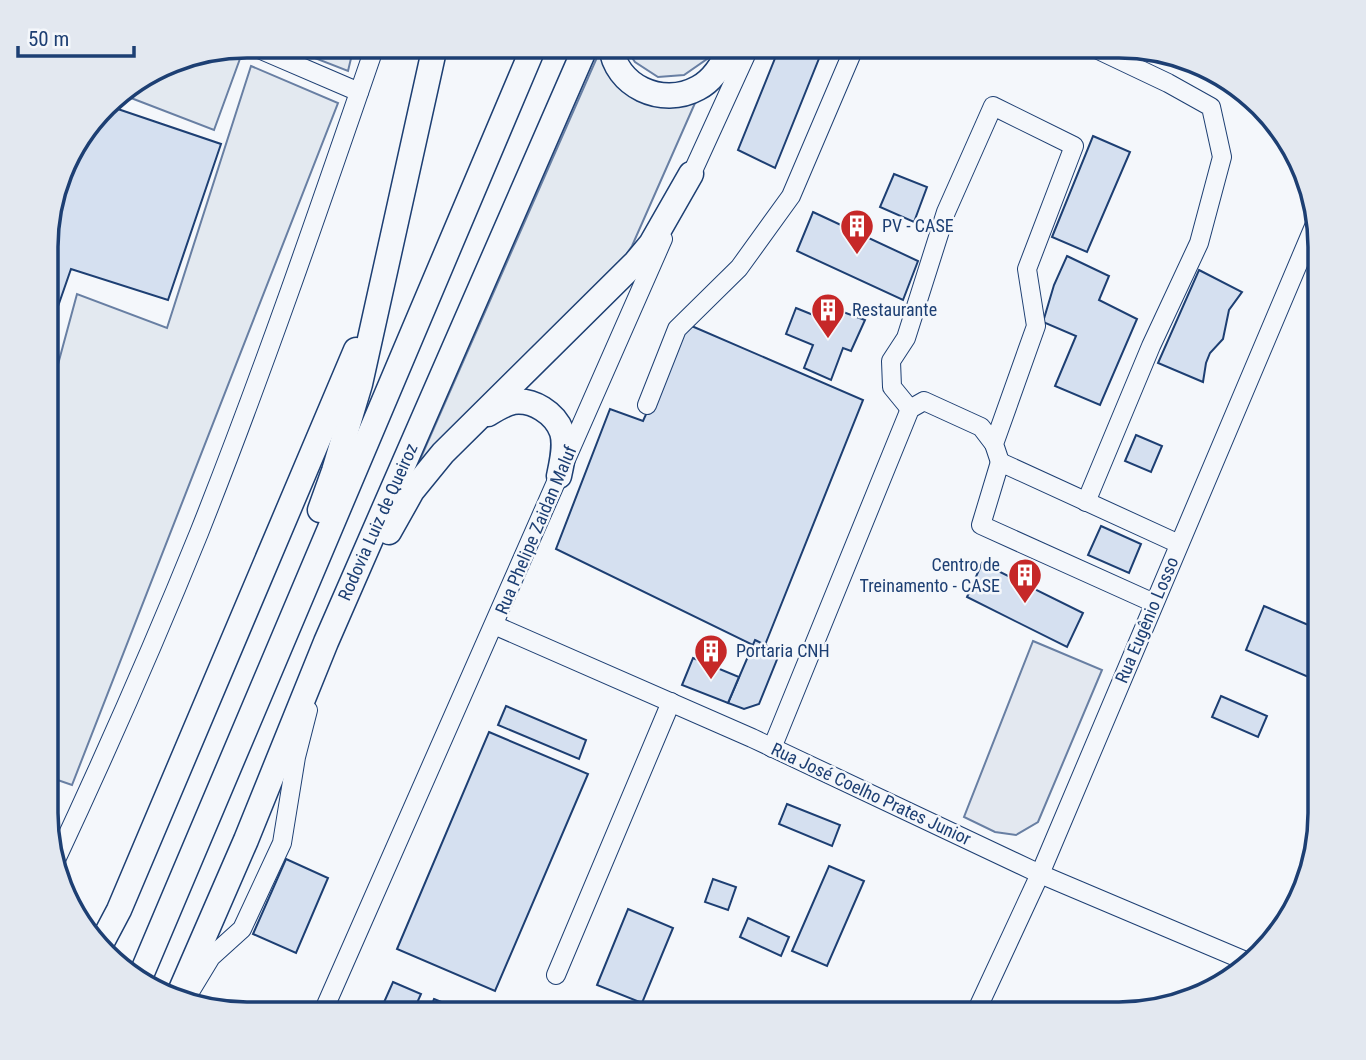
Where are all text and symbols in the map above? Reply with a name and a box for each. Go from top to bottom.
scale bar [18,14,133,58]
text: 50 m [28,27,69,51]
building icon: PV - CASE [838,207,876,256]
place label: PV - CASE [882,215,954,236]
building icon: Restaurante [809,291,847,340]
place label: Restaurante [852,299,937,320]
street label: Rodovia Luiz de Queiroz [333,440,422,604]
street label: Rua Phelipe Zaidan Maluf [490,442,581,617]
place label: Centro de Treinamento - CASE [860,554,1000,596]
street label: Rua Eugênio Losso [1111,554,1183,686]
building icon: Centro de Treinamento - CASE [1006,556,1044,605]
building icon: Portaria CNH [692,632,730,681]
place label: Portaria CNH [736,640,830,661]
street label: Rua José Coelho Prates Junior [768,738,975,849]

